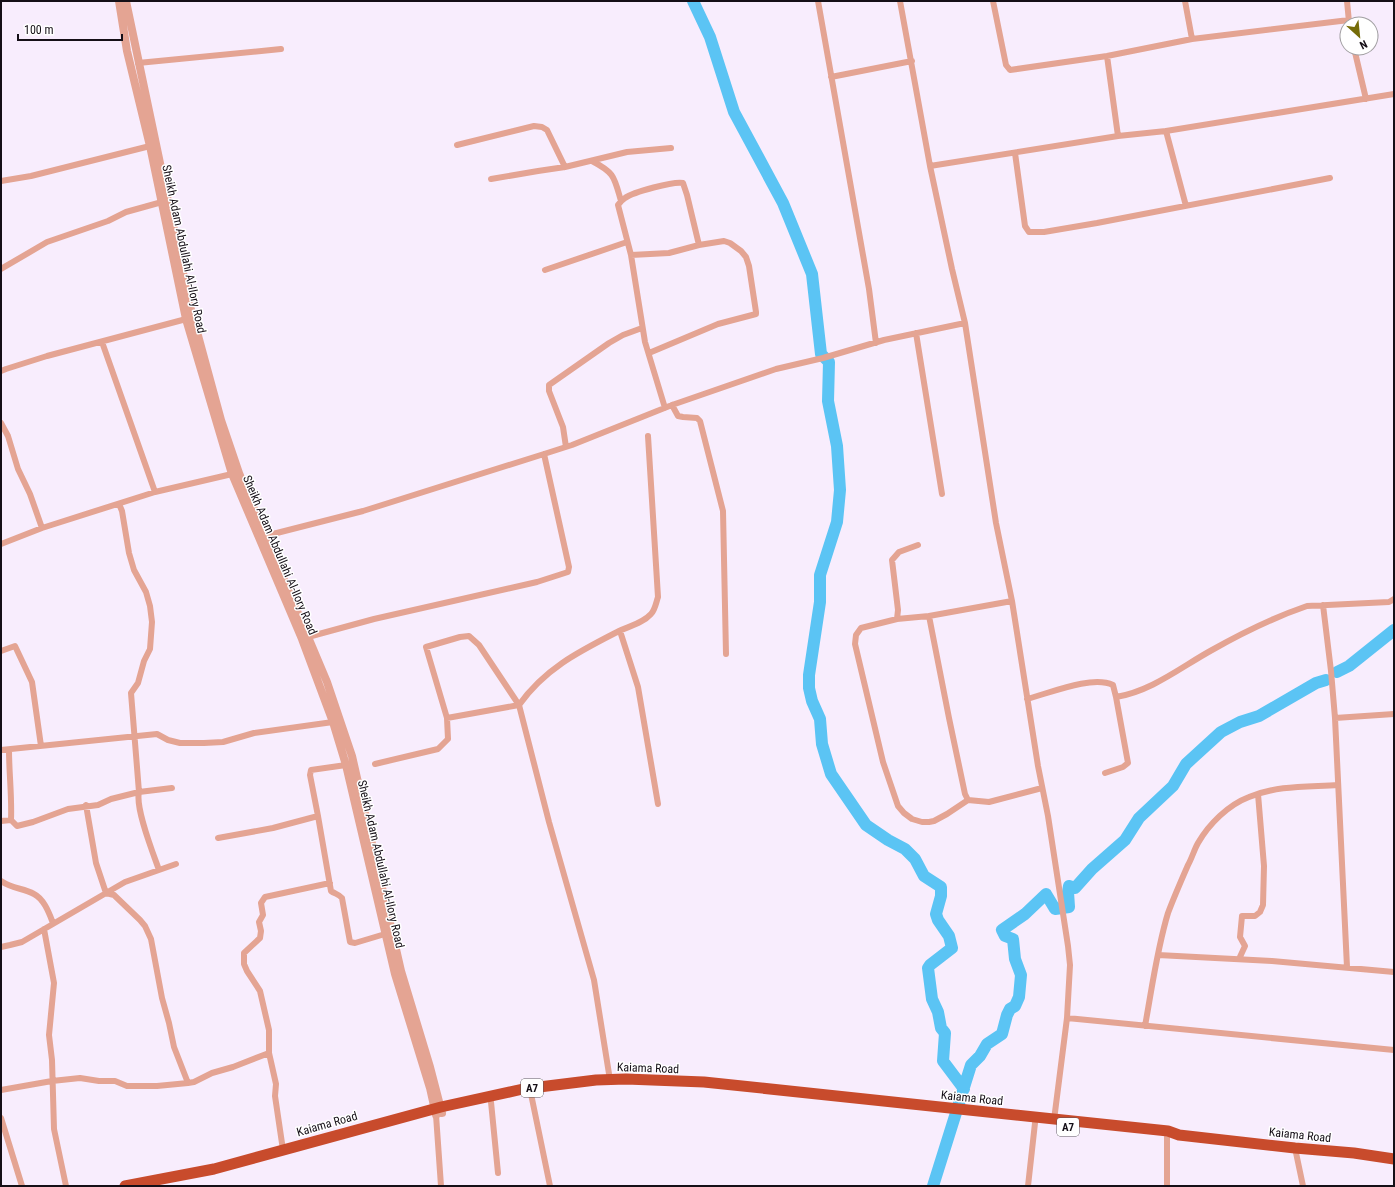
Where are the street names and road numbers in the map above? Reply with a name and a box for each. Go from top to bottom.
street label: Sheikh Adam Abdullahi Al-Ilory Road [159,163,209,335]
street label: Sheikh Adam Abdullahi Al-Ilory Road [240,473,320,637]
street label: Sheikh Adam Abdullahi Al-Ilory Road [355,779,407,949]
street label: Kaiama Road [617,1060,679,1076]
road number: A7 [521,1079,543,1097]
street label: Kaiama Road [940,1088,1004,1108]
street label: Kaiama Road [295,1109,359,1139]
road number: A7 [1057,1118,1079,1136]
street label: Kaiama Road [1268,1125,1332,1145]

